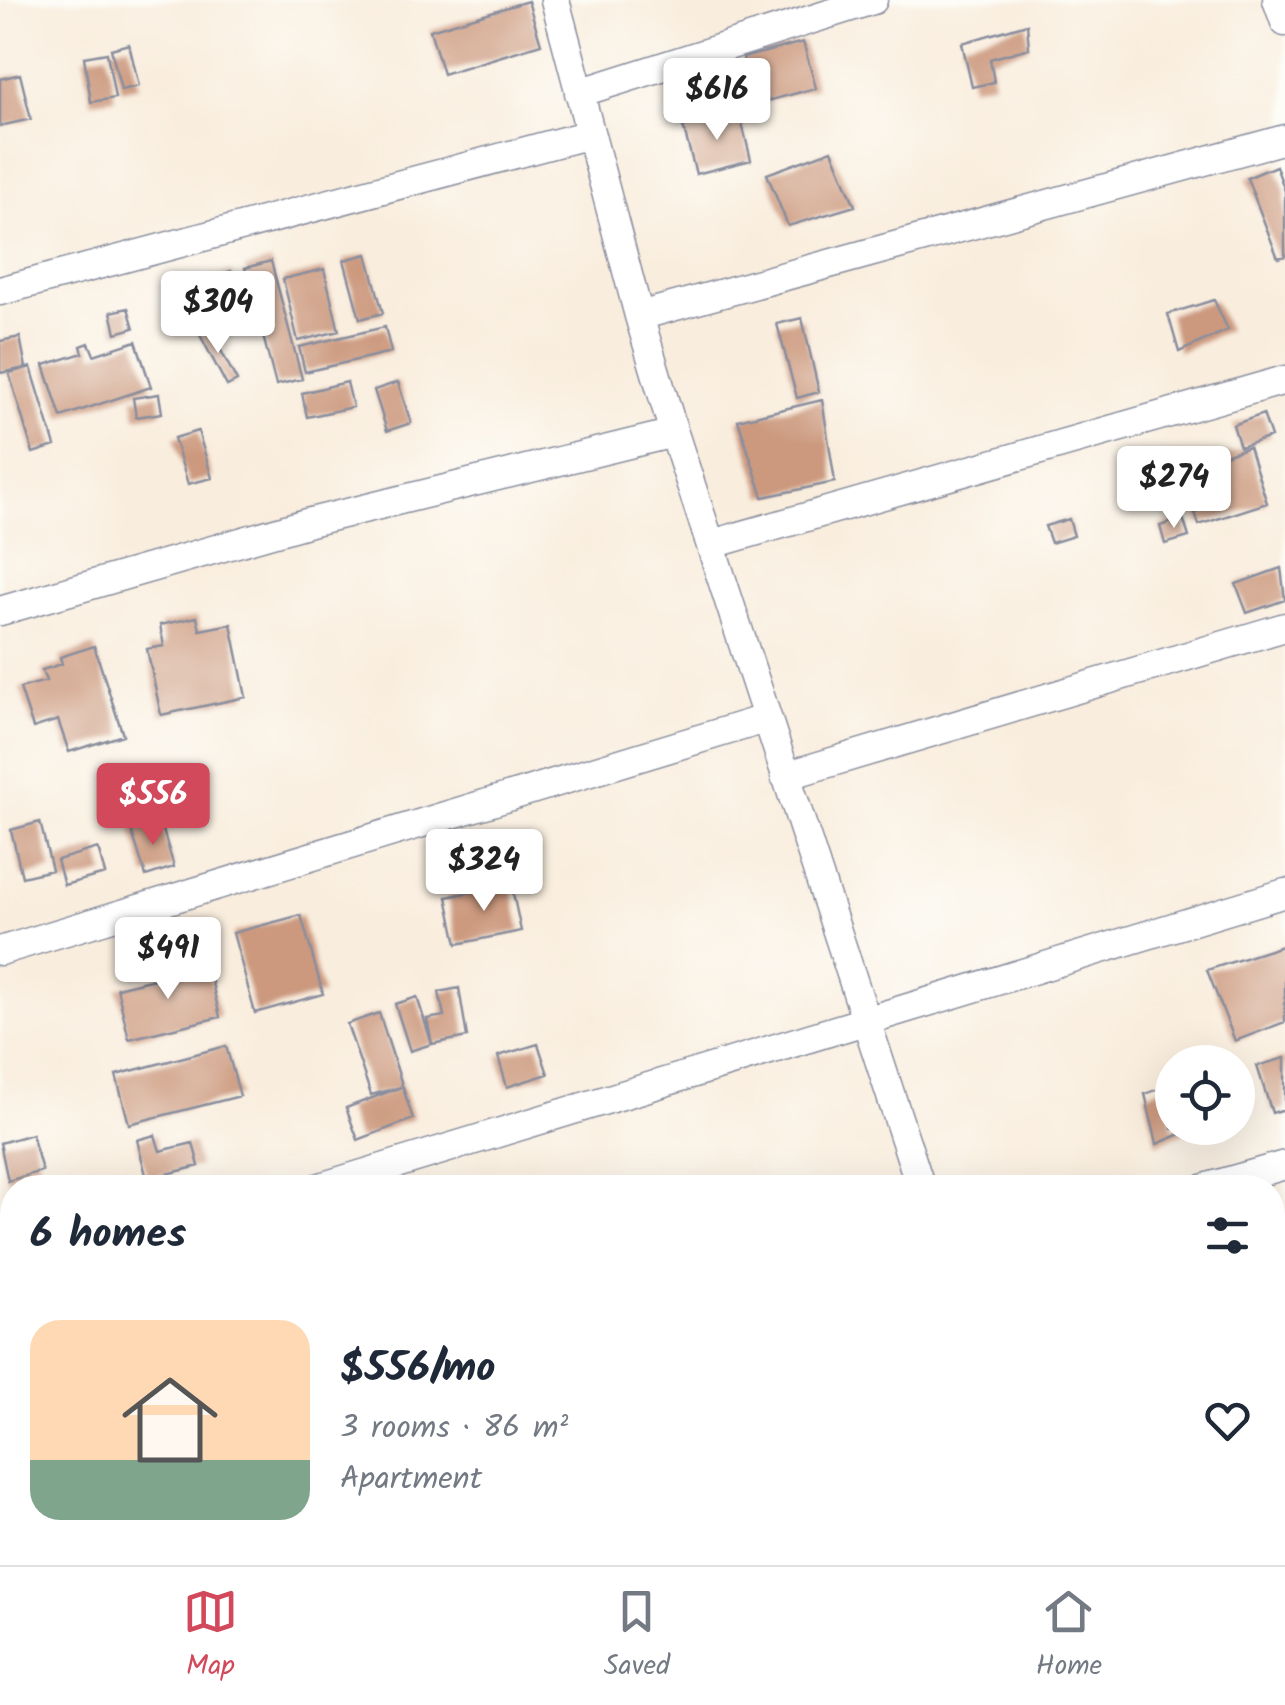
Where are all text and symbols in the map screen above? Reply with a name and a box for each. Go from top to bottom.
pin: $616 [658,58,776,143]
text: $616 [685,65,749,116]
pin: $304 [159,271,277,356]
text: $304 [183,278,253,329]
pin: $274 [1115,446,1233,531]
text: $274 [1139,453,1209,504]
pin: $556 [94,763,212,848]
text: $556 [119,770,187,821]
pin: $324 [425,829,543,914]
text: $324 [448,836,520,887]
pin: $491 [109,917,227,1002]
text: $491 [137,924,199,975]
map controls [1155,1045,1255,1145]
button: locate [1155,1045,1255,1145]
text: 6 homes [30,1202,186,1269]
icon: filters [1200,1208,1255,1263]
text: $556/mo [340,1336,496,1403]
icon: home [110,1360,230,1480]
icon: heart [1200,1393,1255,1448]
text: 3 rooms · 86 m² [340,1403,568,1454]
text: Apartment [340,1454,482,1505]
tab: Map [183,1584,238,1689]
tab: Saved [604,1584,670,1689]
tab: Home [1036,1584,1102,1689]

